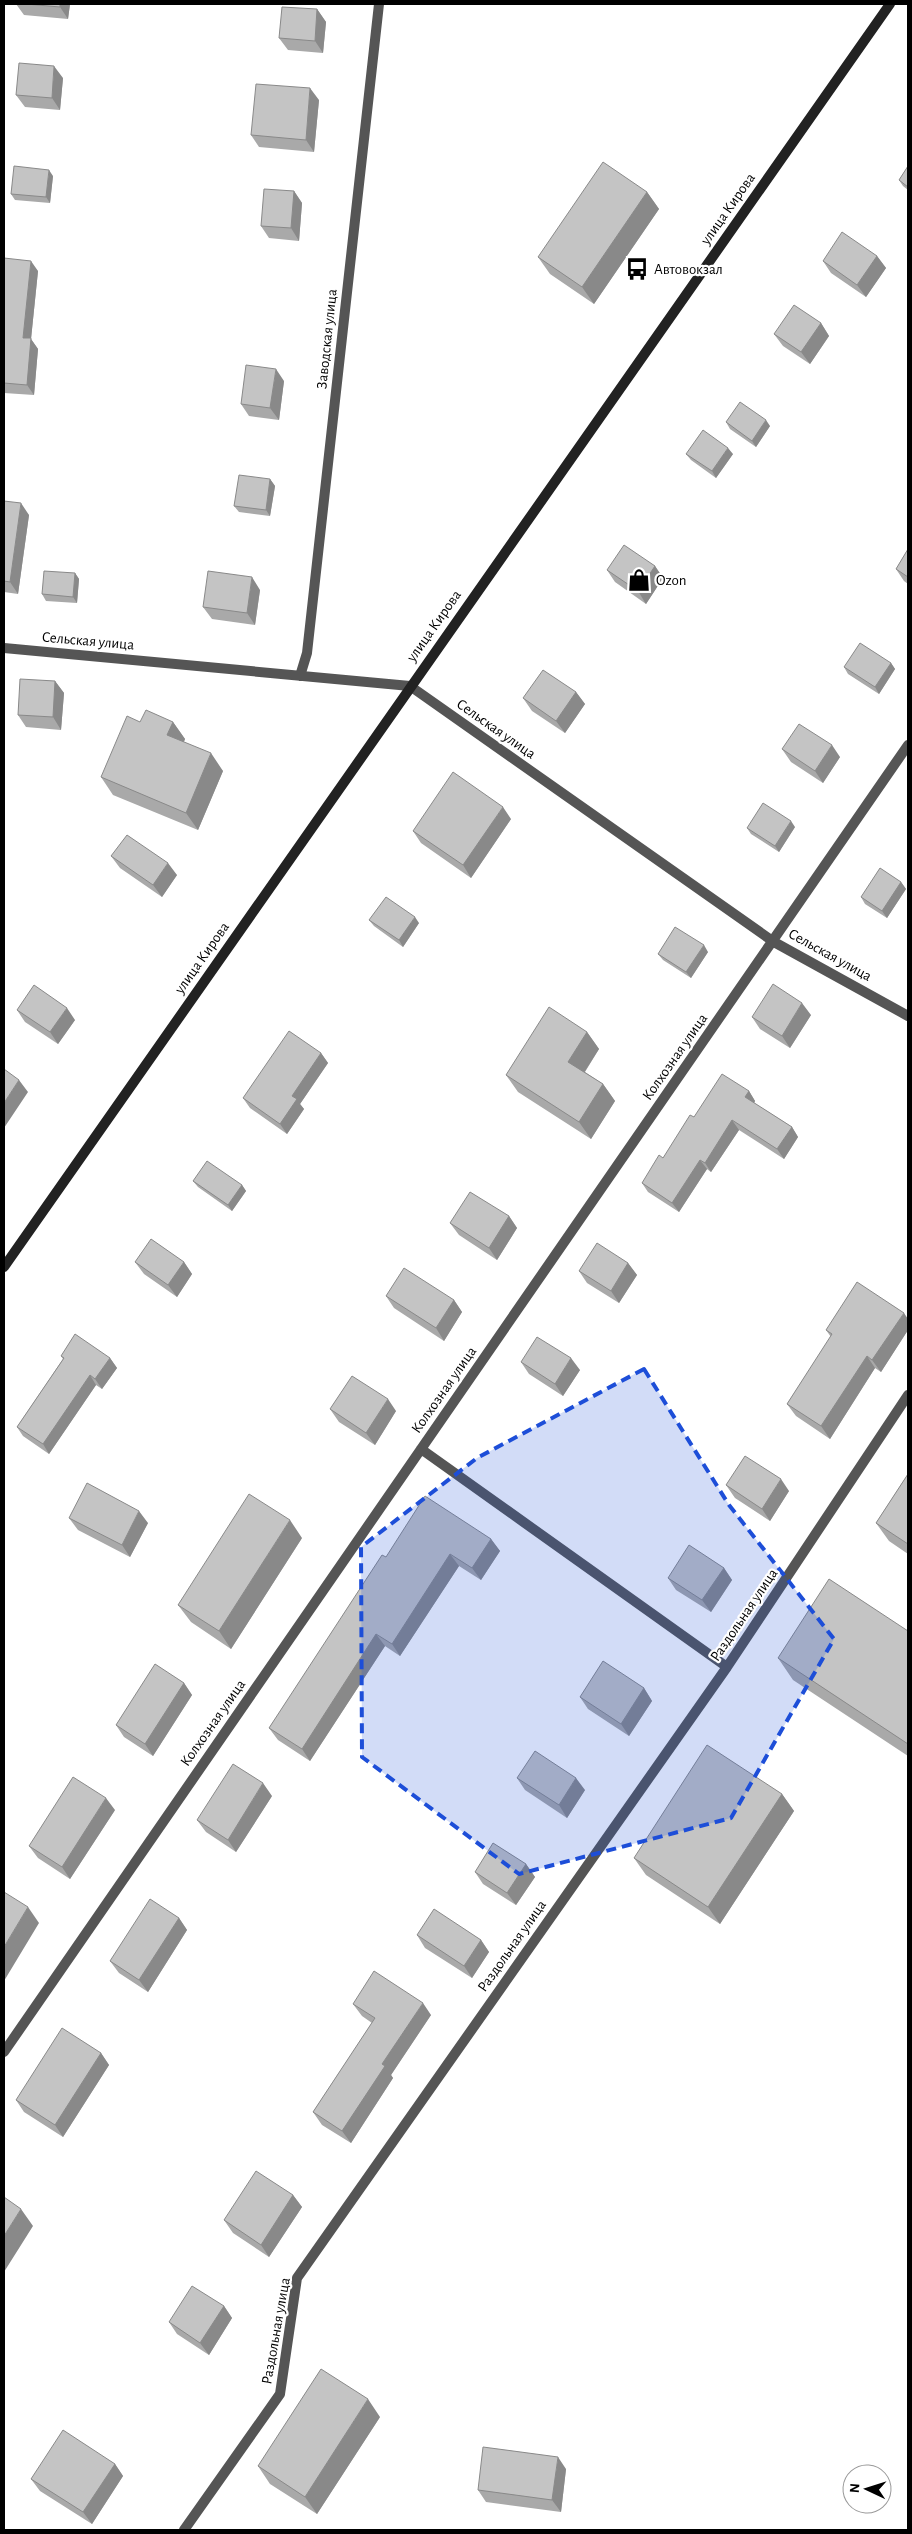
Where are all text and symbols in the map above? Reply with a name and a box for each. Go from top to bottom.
street label: улица Кирова [697,170,758,248]
bus stop icon: Автовокзал [624,256,650,282]
place label: Автовокзал [654,262,723,277]
street label: Заводская улица [314,288,340,390]
shop icon: Ozon [626,567,652,593]
place label: Ozon [656,573,686,588]
street label: улица Кирова [403,587,464,665]
street label: Сельская улица [41,629,135,653]
street label: Сельская улица [454,696,538,762]
street label: улица Кирова [171,919,232,997]
street label: Сельская улица [786,926,874,984]
street label: Колхозная улица [640,1011,710,1103]
street label: Колхозная улица [409,1344,479,1436]
street label: Раздольная улица [708,1566,781,1664]
street label: Колхозная улица [178,1677,248,1769]
street label: Раздольная улица [475,1897,549,1995]
street label: Раздольная улица [259,2276,293,2386]
north arrow [842,2464,892,2514]
text: N [848,2483,862,2494]

